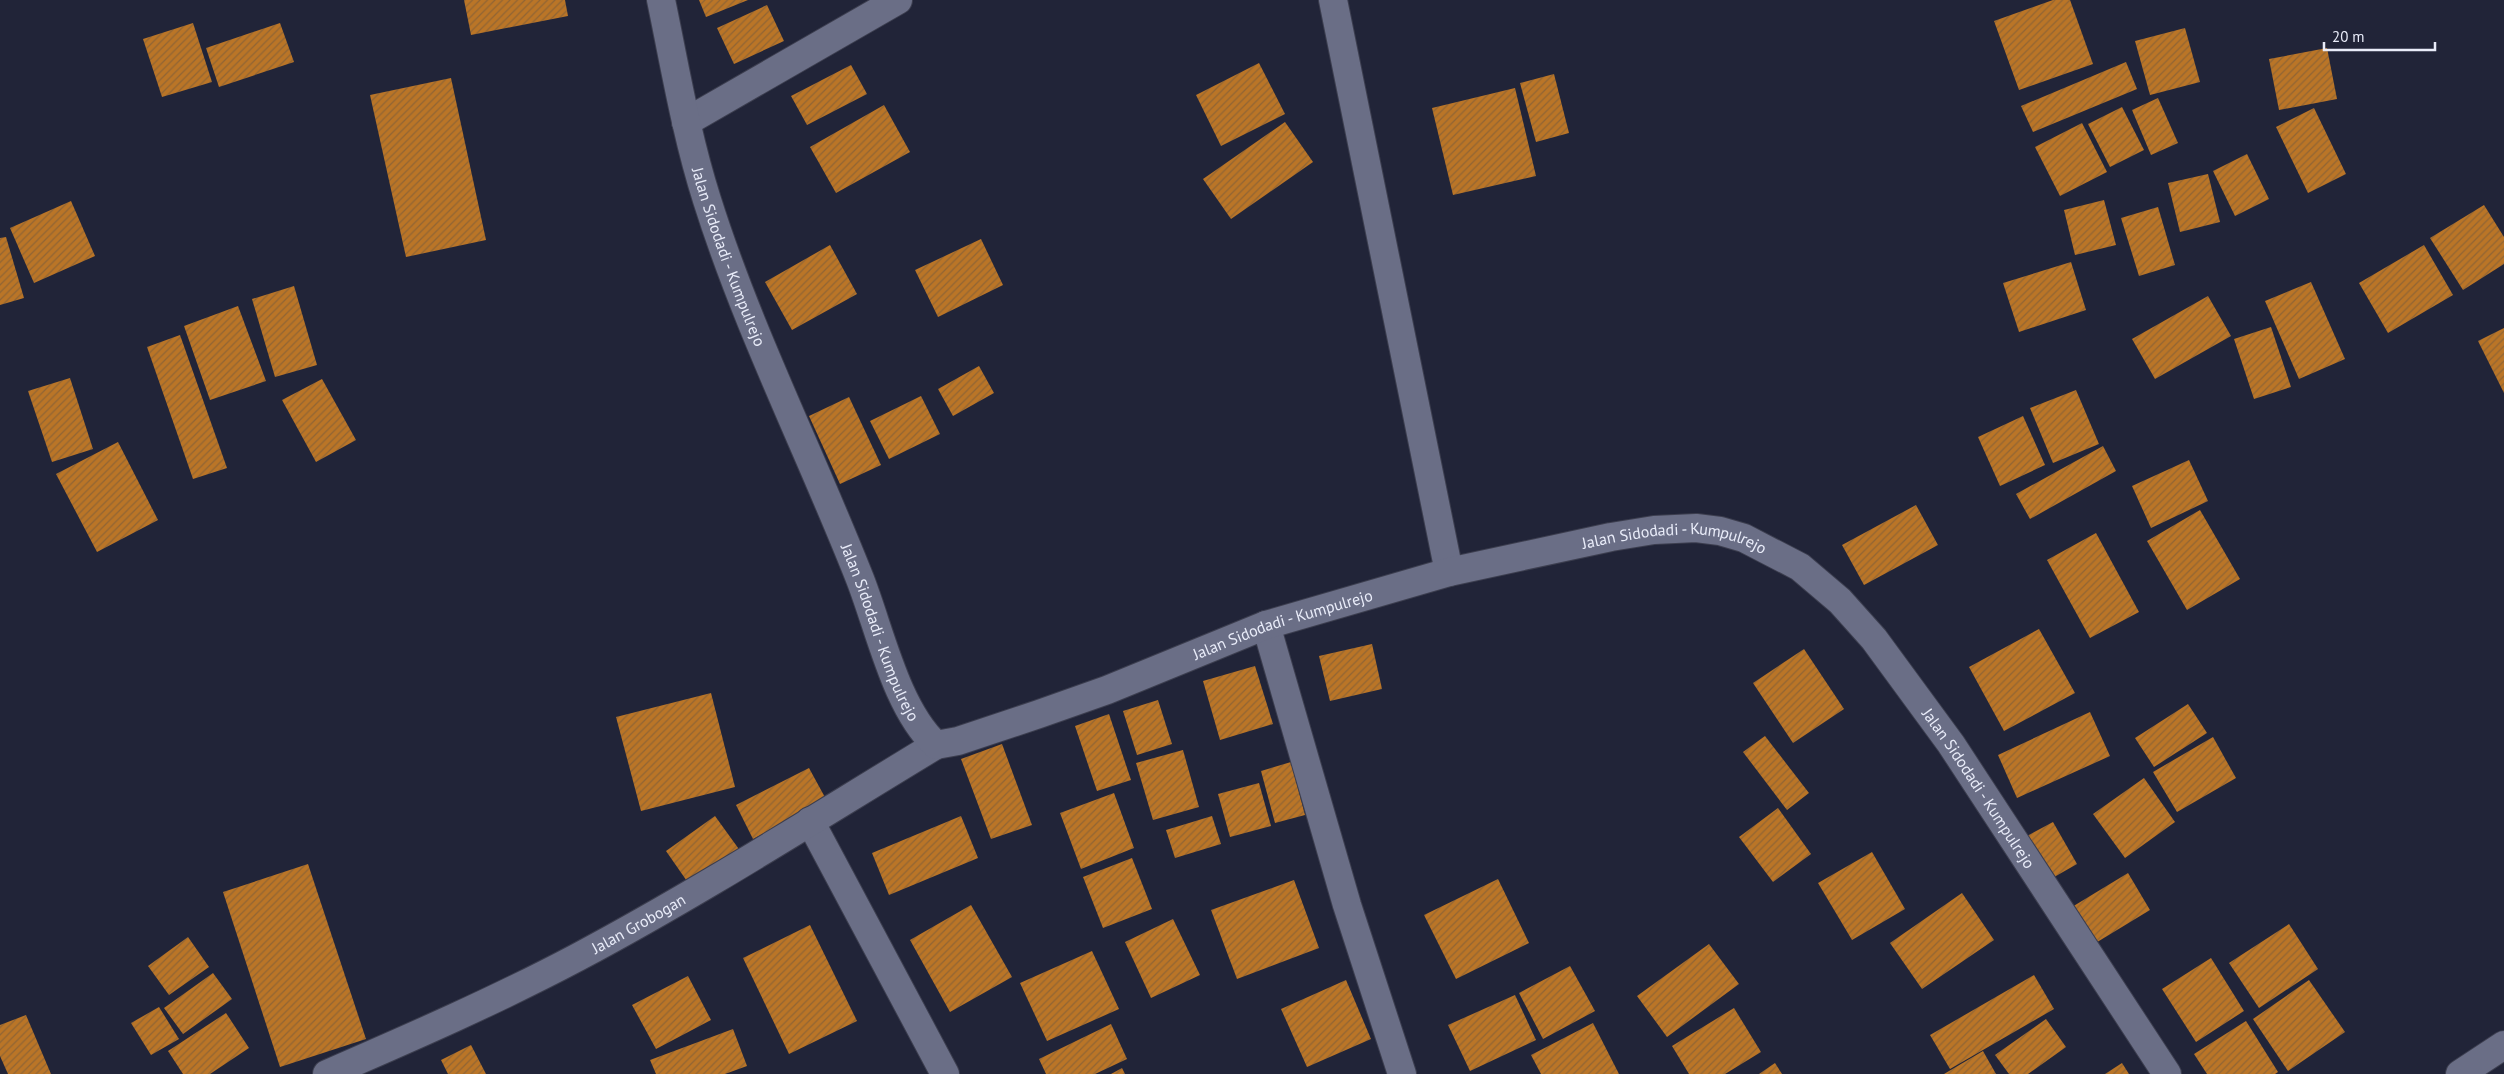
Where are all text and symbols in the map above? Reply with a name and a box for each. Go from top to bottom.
scale bar [2324,20,2435,52]
text: 20 m [2332,27,2365,46]
street label: Jalan Sidodadi - Kumpulrejo [688,164,770,349]
street label: Jalan Sidodadi - Kumpulrejo [1579,518,1770,558]
street label: Jalan Sidodadi - Kumpulrejo [836,539,924,725]
street label: Jalan Sidodadi - Kumpulrejo [1189,585,1375,664]
street label: Jalan Sidodadi - Kumpulrejo [1917,703,2040,872]
street label: Jalan Grobogan [587,889,689,958]

